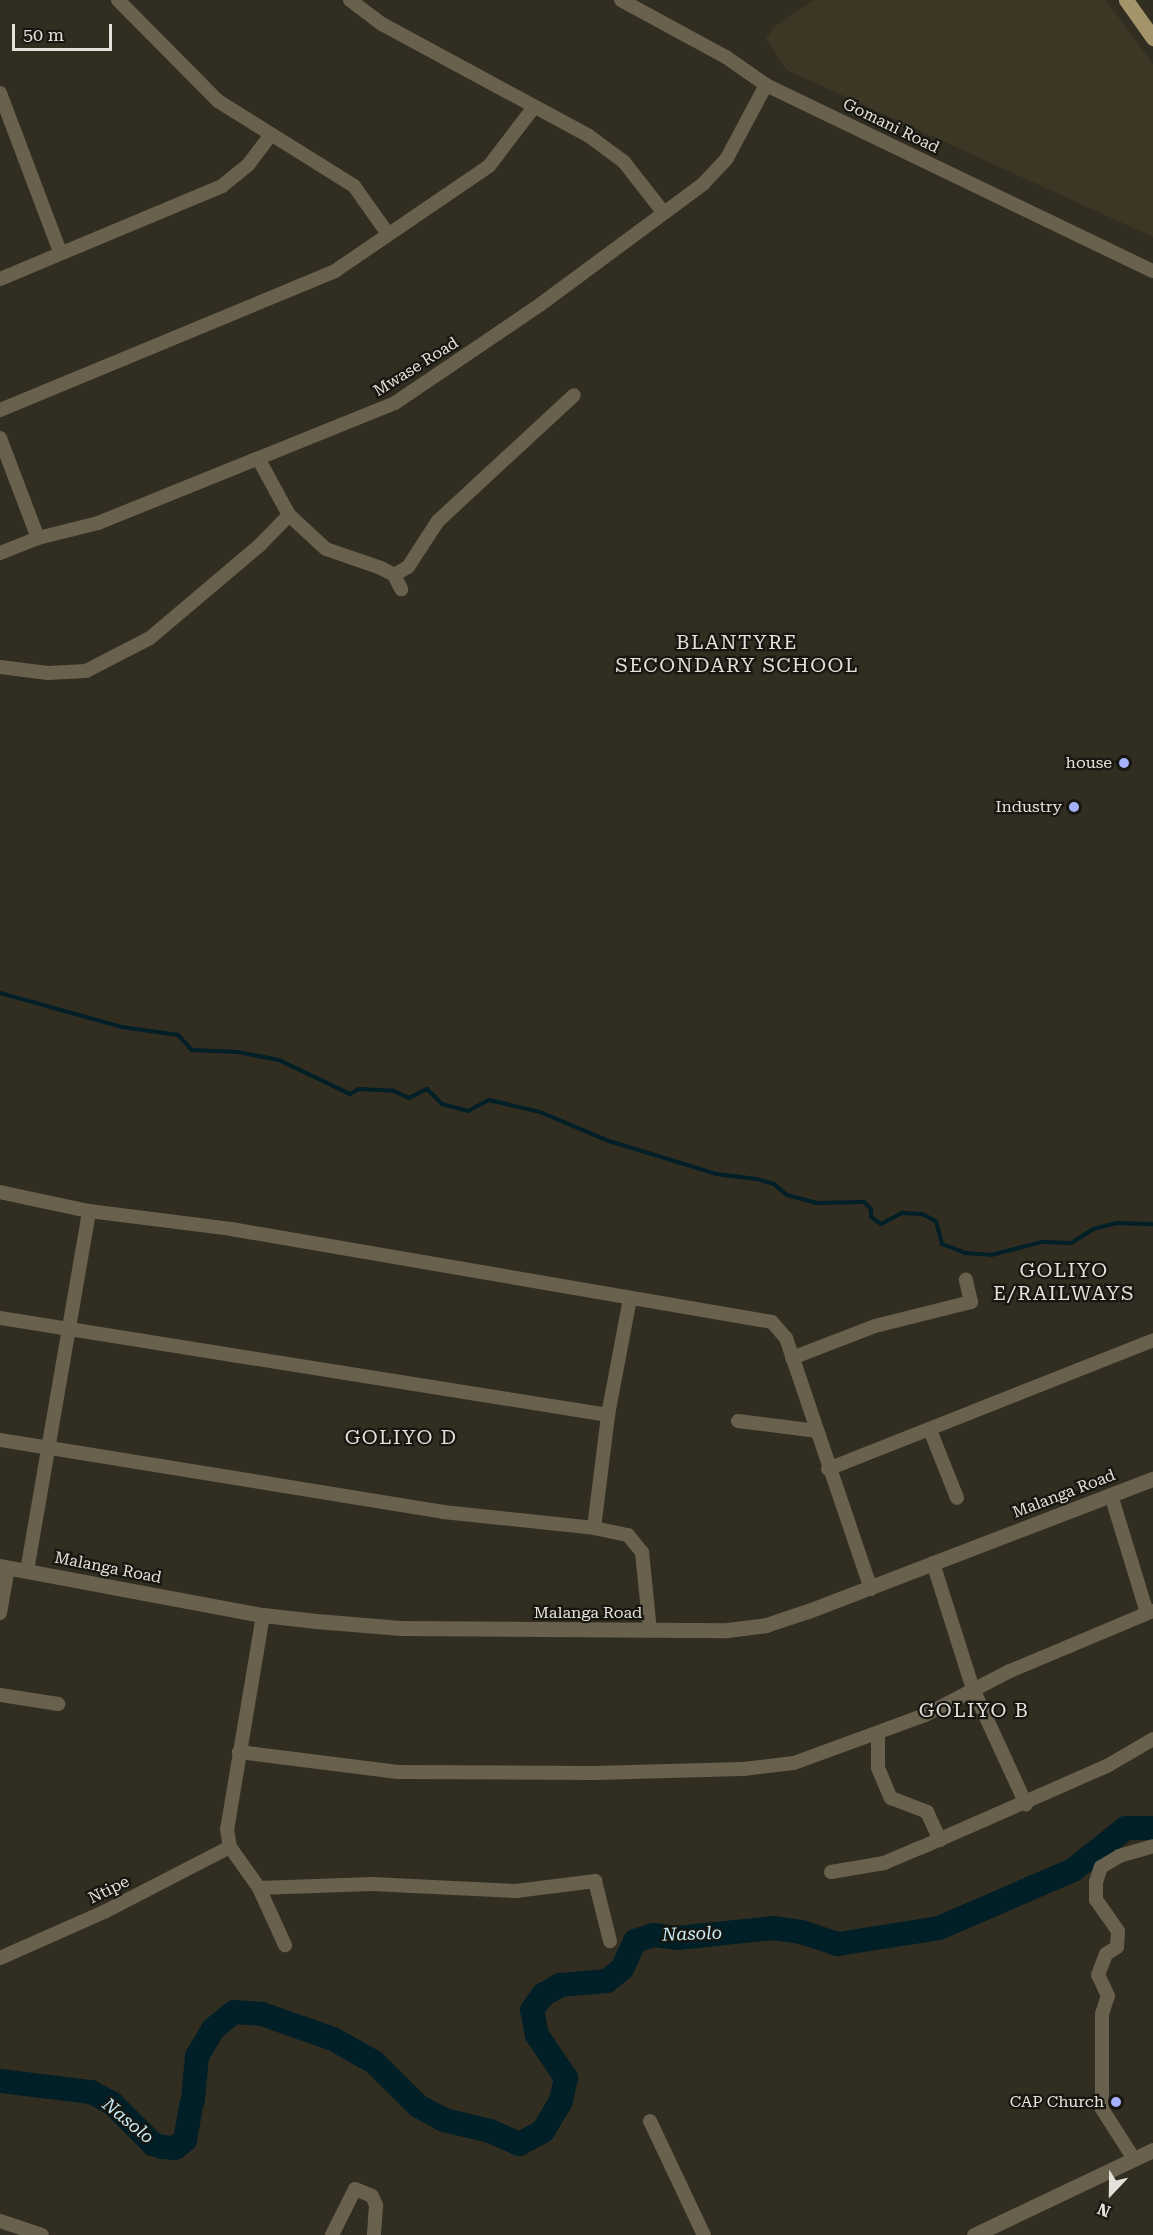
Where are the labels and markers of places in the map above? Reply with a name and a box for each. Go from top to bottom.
place label: house [1066,753,1112,773]
marker: house [1117,756,1131,770]
place label: Industry [996,797,1062,817]
marker: Industry [1067,800,1081,814]
place label: CAP Church [1010,2092,1104,2112]
marker: CAP Church [1109,2095,1123,2109]

